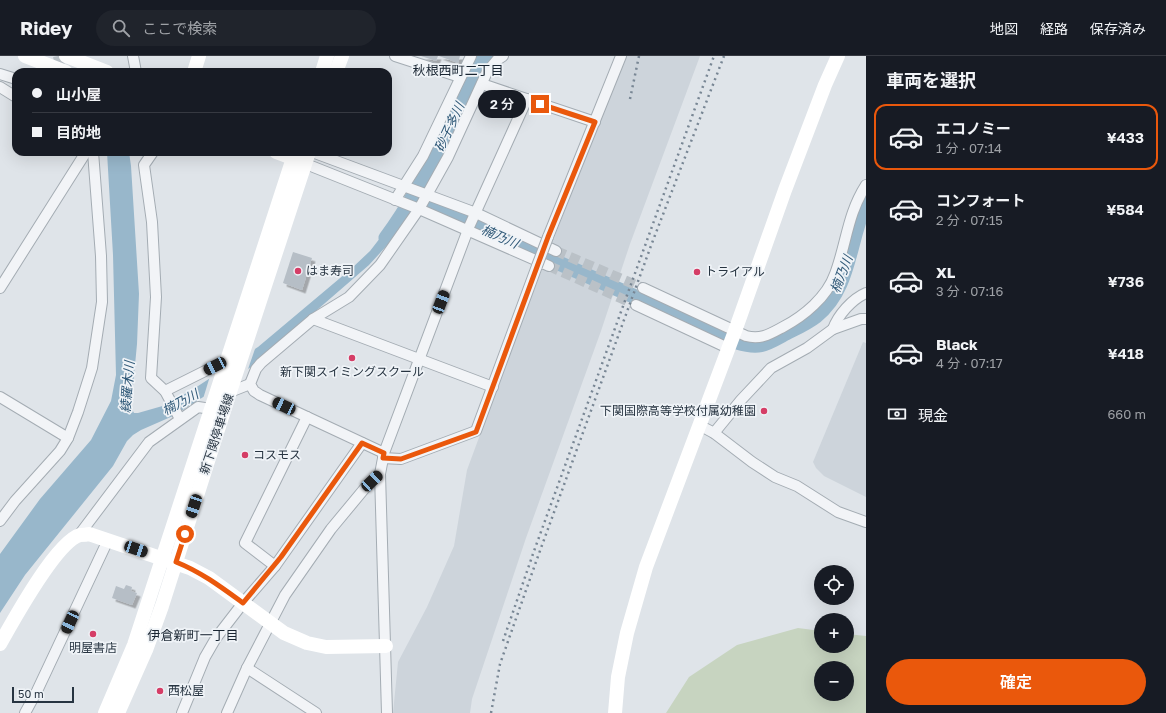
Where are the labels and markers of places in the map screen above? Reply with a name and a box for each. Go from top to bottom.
place label: はま寿司 [306,263,354,278]
place label: トライアル [705,264,765,279]
marker: はま寿司 [293,266,303,276]
marker: トライアル [692,267,702,277]
marker: 新下関スイミングスクール [347,353,357,363]
place label: 新下関スイミングスクール [280,364,424,379]
place label: 下関国際高等学校付属幼稚園 [600,403,756,418]
marker: 下関国際高等学校付属幼稚園 [759,406,769,416]
place label: コスモス [253,447,301,462]
marker: コスモス [240,450,250,460]
marker: 明屋書店 [88,629,98,639]
place label: 明屋書店 [69,640,117,655]
place label: 西松屋 [168,683,204,698]
marker: 西松屋 [155,686,165,696]

